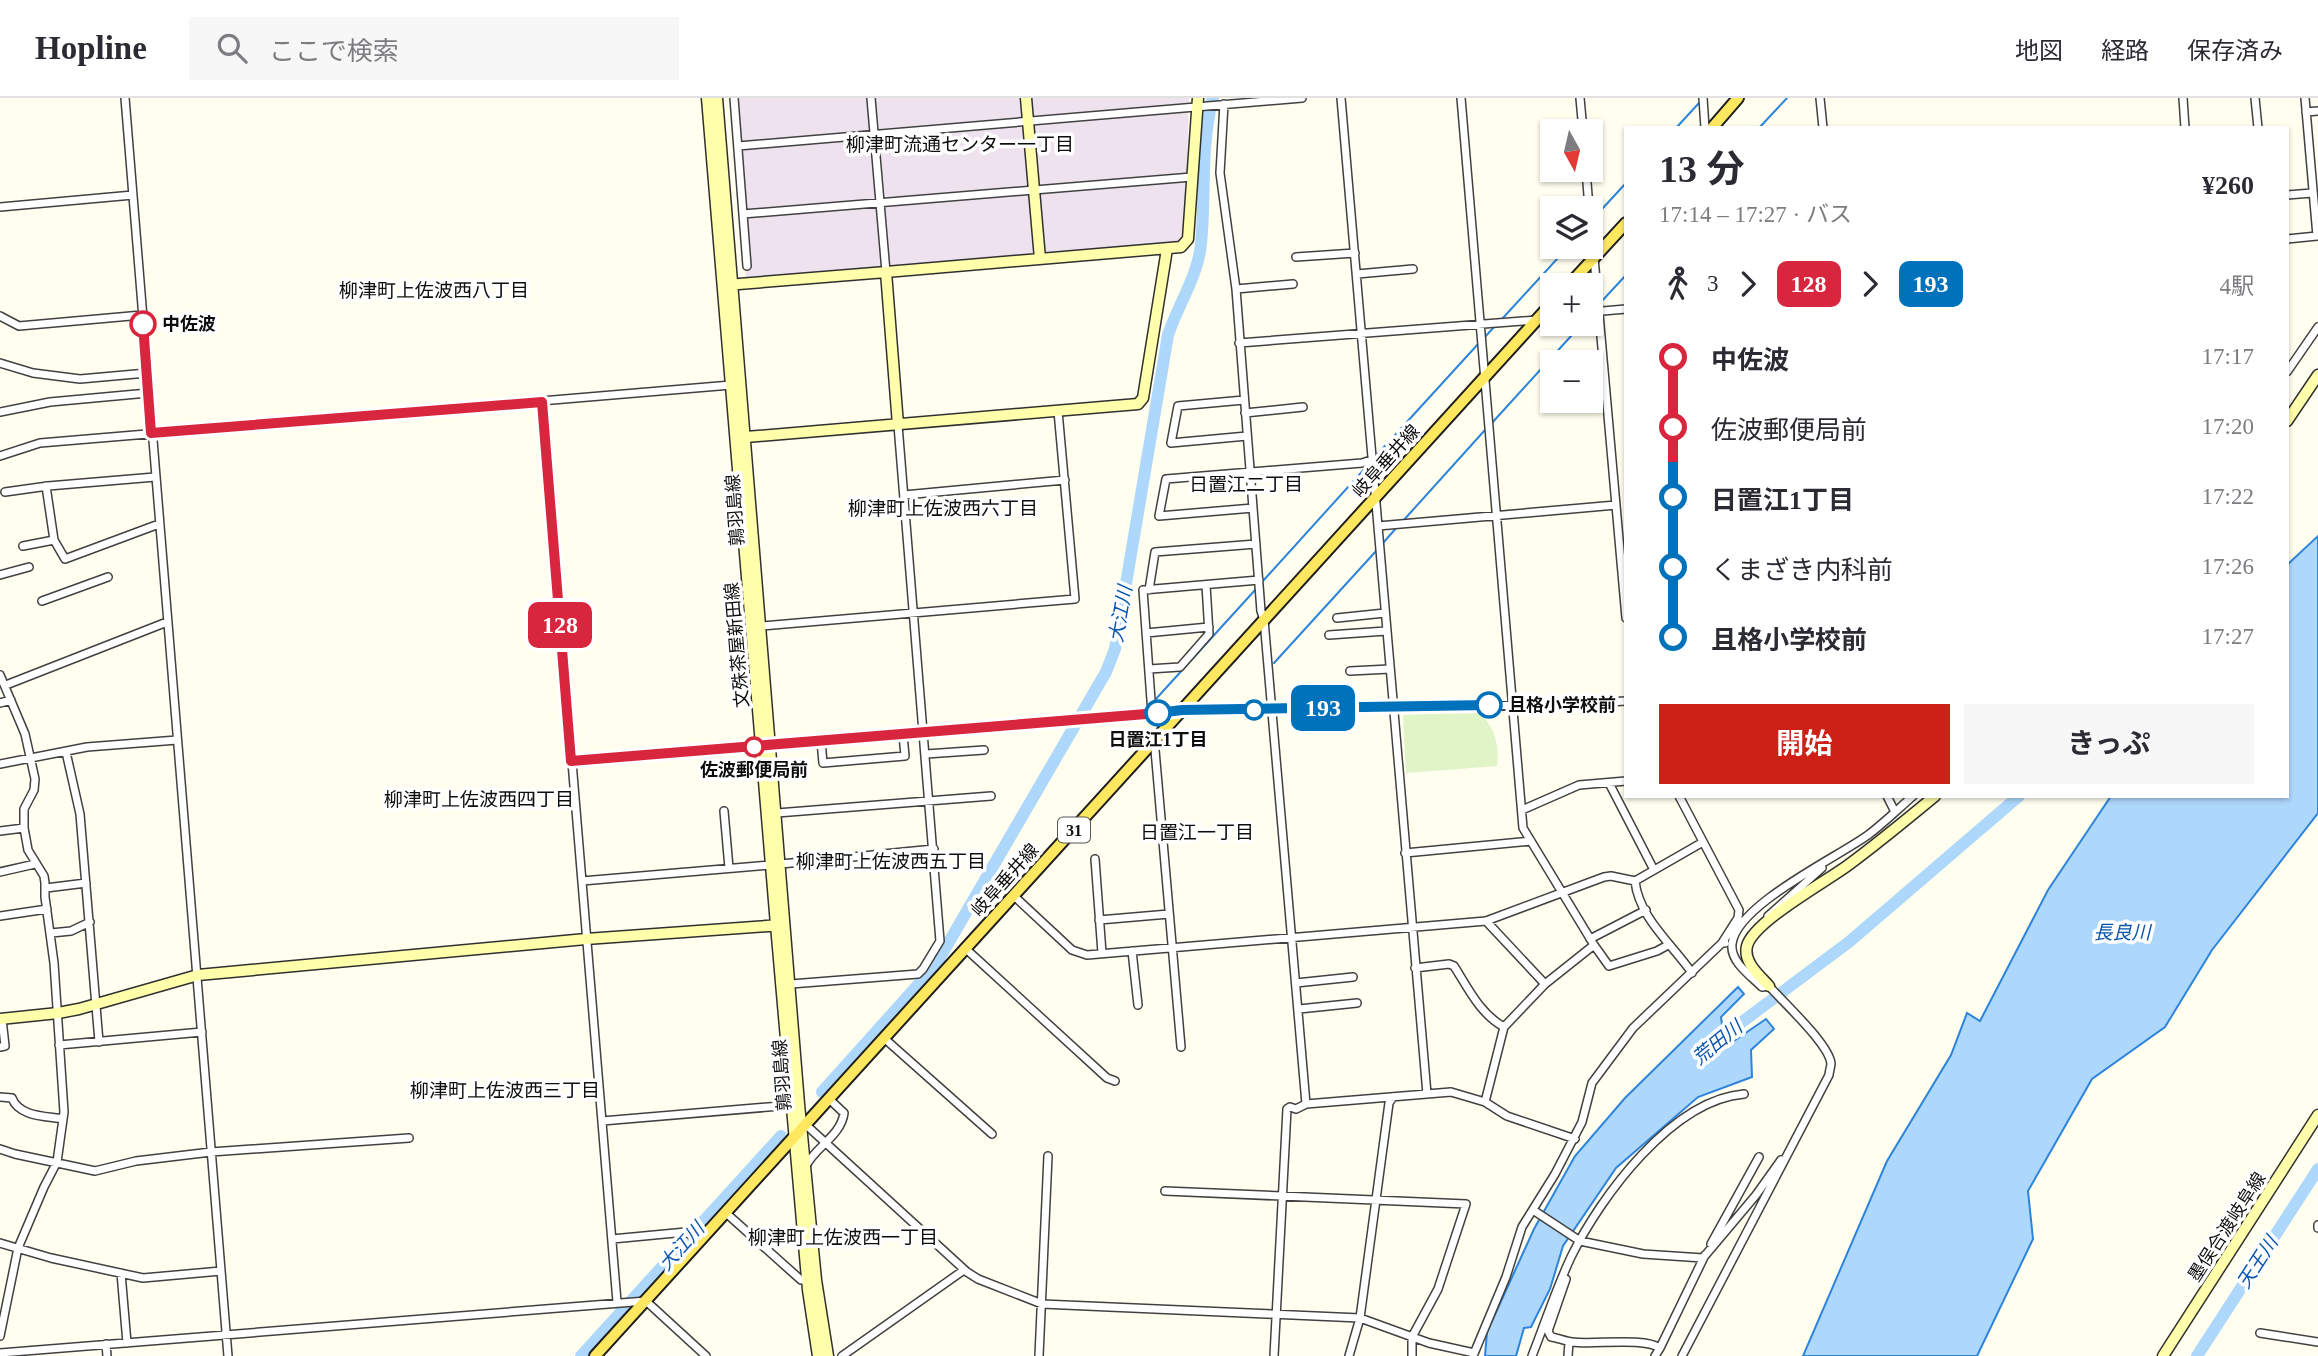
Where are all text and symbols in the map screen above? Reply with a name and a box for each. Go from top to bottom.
search box [189,17,679,80]
icon: search [213,29,251,67]
text: Hopline [35,30,147,66]
text: ここで検索 [269,37,399,66]
text: 地図 [2015,38,2063,64]
text: 経路 [2101,38,2149,64]
text: 保存済み [2187,38,2283,64]
north arrow [1540,119,1603,182]
map controls [1540,119,1603,413]
district label: 柳津町流通センター一丁目 [846,134,1074,155]
text: 13 分 [1659,148,1745,190]
text: ¥260 [2202,171,2254,200]
button: layers [1540,196,1603,259]
text: 17:14 – 17:27 · バス [1659,202,1852,227]
icon: walk [1659,265,1697,303]
icon: forward [1729,265,1767,303]
icon: forward [1851,265,1889,303]
text: 3 [1707,271,1719,296]
text: 128 [1791,271,1827,297]
text: 193 [1913,271,1949,297]
button: + [1540,273,1603,336]
text: 4駅 [2220,274,2254,299]
district label: 柳津町上佐波西八丁目 [339,280,529,301]
marker: 中佐波 [130,311,156,337]
place label: 中佐波 [162,314,216,334]
text: 17:17 [2202,344,2254,369]
text: 中佐波 [1711,346,1789,375]
button: − [1540,350,1603,413]
text: 17:20 [2202,414,2254,439]
text: 佐波郵便局前 [1711,416,1867,445]
street label: 岐阜垂井線 [1348,421,1424,501]
street label: 鶉羽島線 [723,473,747,547]
district label: 日置江二丁目 [1189,474,1303,495]
text: 17:22 [2202,484,2254,509]
text: 日置江1丁目 [1711,486,1854,515]
district label: 柳津町上佐波西六丁目 [848,498,1038,519]
text: 17:26 [2202,554,2254,579]
text: くまざき内科前 [1711,556,1893,585]
street label: 文殊茶屋新田線 [722,581,752,709]
water label: 大江川 [1105,582,1136,644]
line badge: 128 [520,602,600,648]
text: 128 [542,612,578,638]
text: 17:27 [2202,624,2254,649]
text: 且格小学校前 [1711,626,1867,655]
line badge: 193 [1283,685,1363,731]
marker: 且格小学校前 [1476,692,1502,718]
text: 193 [1305,695,1341,721]
place label: 且格小学校前 [1508,695,1616,715]
marker: 日置江1丁目 [1145,700,1171,726]
unlabelled marker [1244,700,1264,720]
button: 開始 [1659,704,1950,784]
button: きっぷ [1964,704,2254,784]
place label: 日置江1丁目 [1109,730,1208,750]
marker: 佐波郵便局前 [744,737,764,757]
place label: 佐波郵便局前 [700,760,808,780]
district label: 柳津町上佐波西四丁目 [384,789,574,810]
road number: 31 [1058,818,1090,842]
district label: 日置江一丁目 [1140,822,1254,843]
street label: 岐阜垂井線 [967,840,1043,920]
district label: 柳津町上佐波西五丁目 [796,851,986,872]
water label: 長良川 [2093,922,2152,943]
water label: 荒田川 [1689,1015,1748,1068]
street label: 鶉羽島線 [770,1038,794,1112]
district label: 柳津町上佐波西三丁目 [410,1080,600,1101]
street label: 墨俣合渡岐阜線 [2184,1169,2270,1285]
water label: 大江川 [654,1217,710,1275]
district label: 柳津町上佐波西一丁目 [748,1227,938,1248]
water label: 天王川 [2233,1231,2283,1292]

